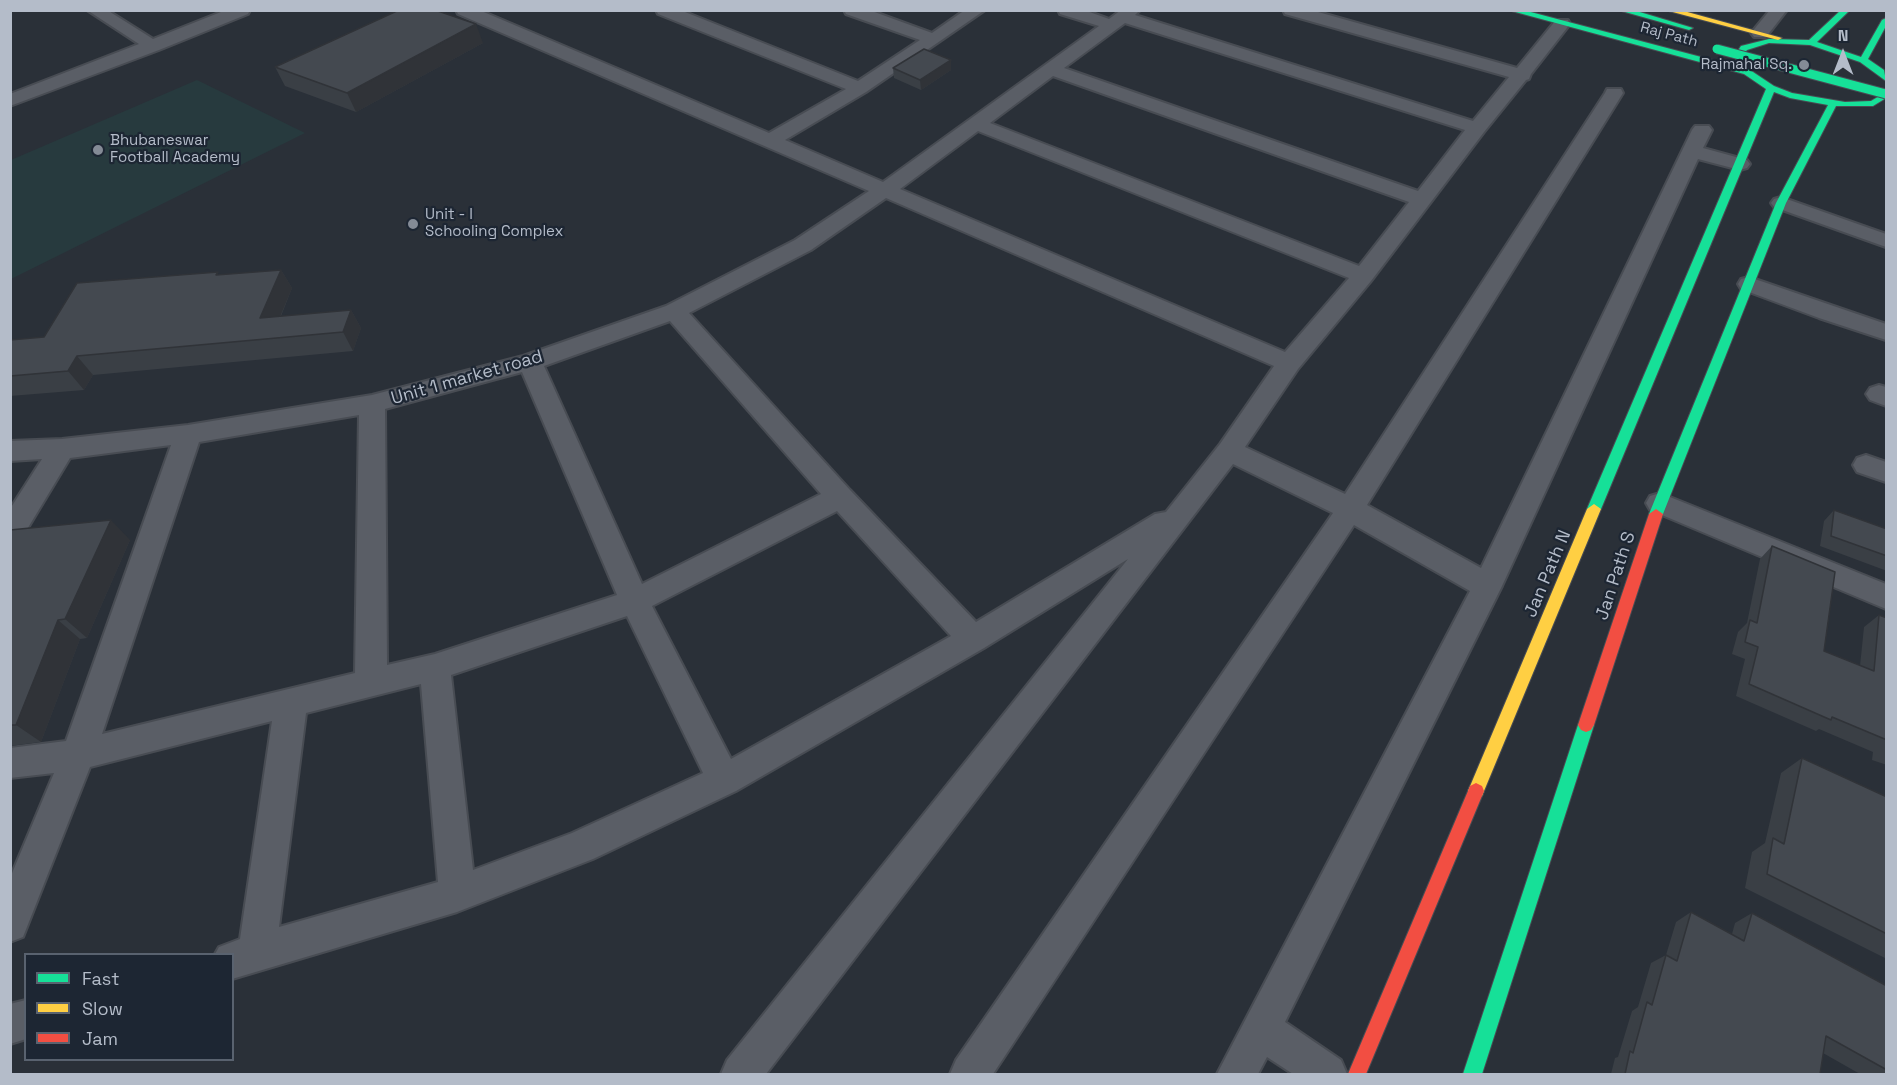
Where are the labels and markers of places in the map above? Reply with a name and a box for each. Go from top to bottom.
place label: Rajmahal Sq. [1701,56,1792,74]
marker: Rajmahal Sq. [1797,58,1811,72]
place label: Bhubaneswar Football Academy [110,132,240,167]
marker: Bhubaneswar Football Academy [91,143,105,157]
place label: Unit - I Schooling Complex [425,206,563,241]
marker: Unit - I Schooling Complex [406,217,420,231]

